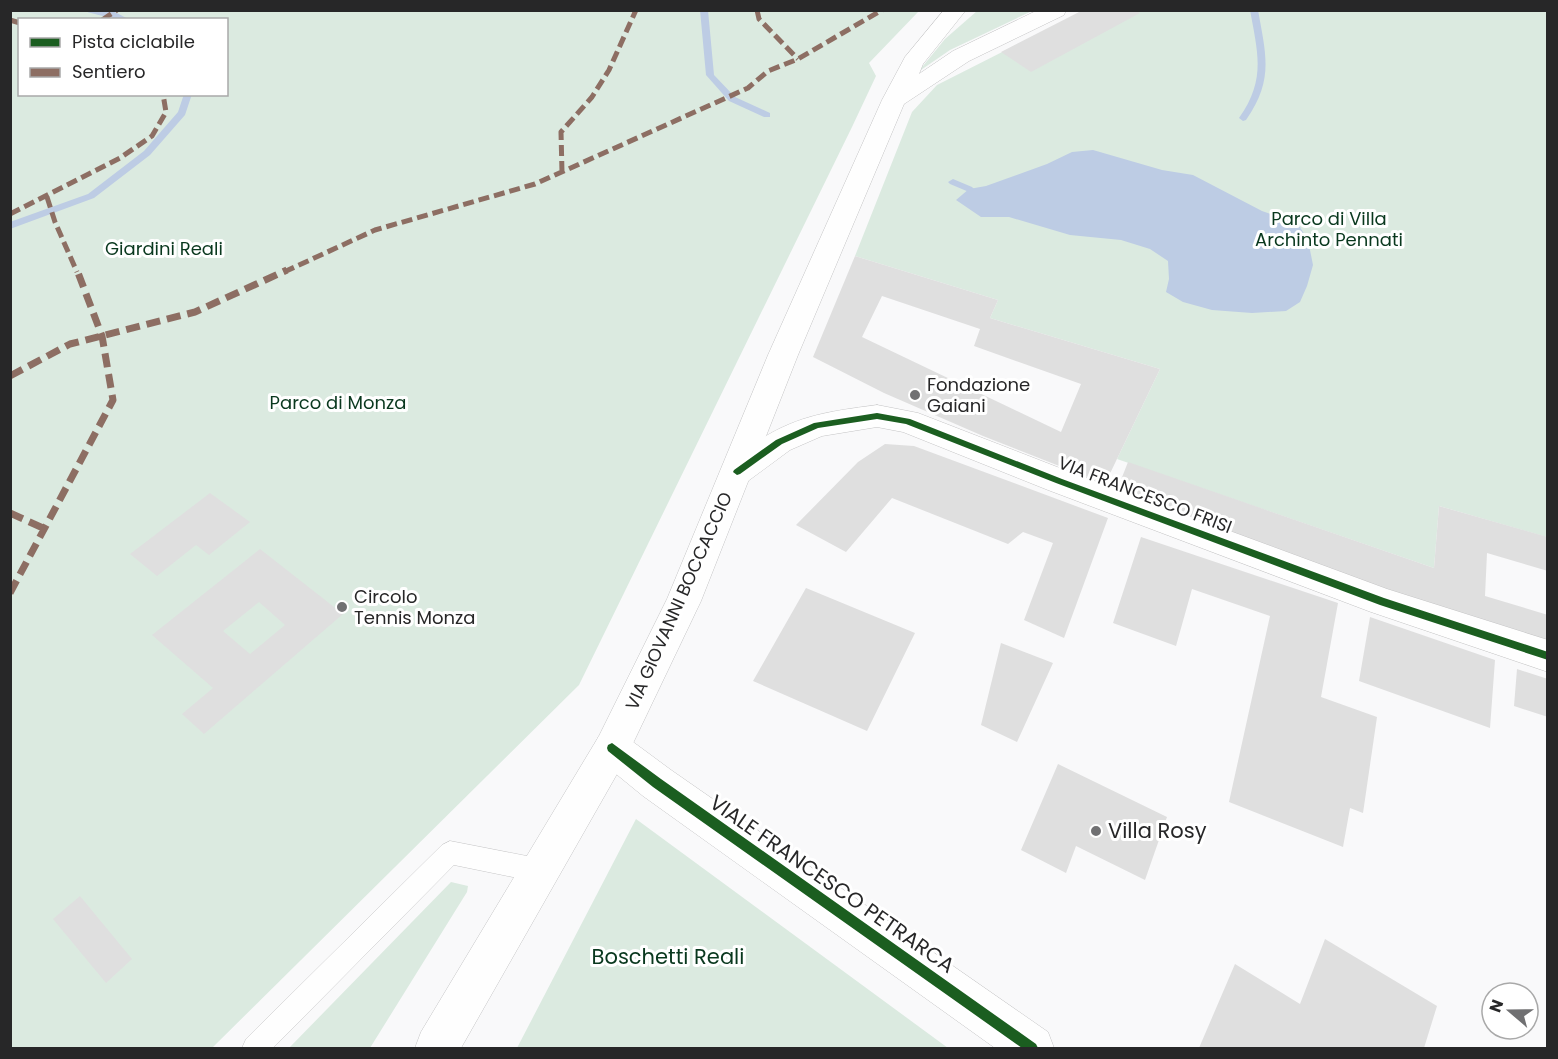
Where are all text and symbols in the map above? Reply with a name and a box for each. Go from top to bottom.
legend [18,18,228,96]
text: Pista ciclabile [72,29,195,54]
text: Sentiero [72,59,146,84]
park label: Parco di Villa Archinto Pennati [1255,206,1403,252]
park label: Giardini Reali [105,236,223,261]
place label: Fondazione Gaiani [927,372,1030,418]
marker: Fondazione Gaiani [908,388,922,402]
park label: Parco di Monza [270,390,406,415]
street label: VIA FRANCESCO FRISI [1055,450,1236,539]
street label: VIA GIOVANNI BOCCACCIO [619,488,738,714]
place label: Circolo Tennis Monza [354,584,475,630]
marker: Circolo Tennis Monza [335,600,349,614]
street label: VIALE FRANCESCO PETRARCA [704,788,961,980]
place label: Villa Rosy [1108,816,1207,845]
marker: Villa Rosy [1089,824,1103,838]
park label: Boschetti Reali [592,942,744,971]
north arrow [1480,981,1540,1041]
text: N [1484,996,1509,1016]

